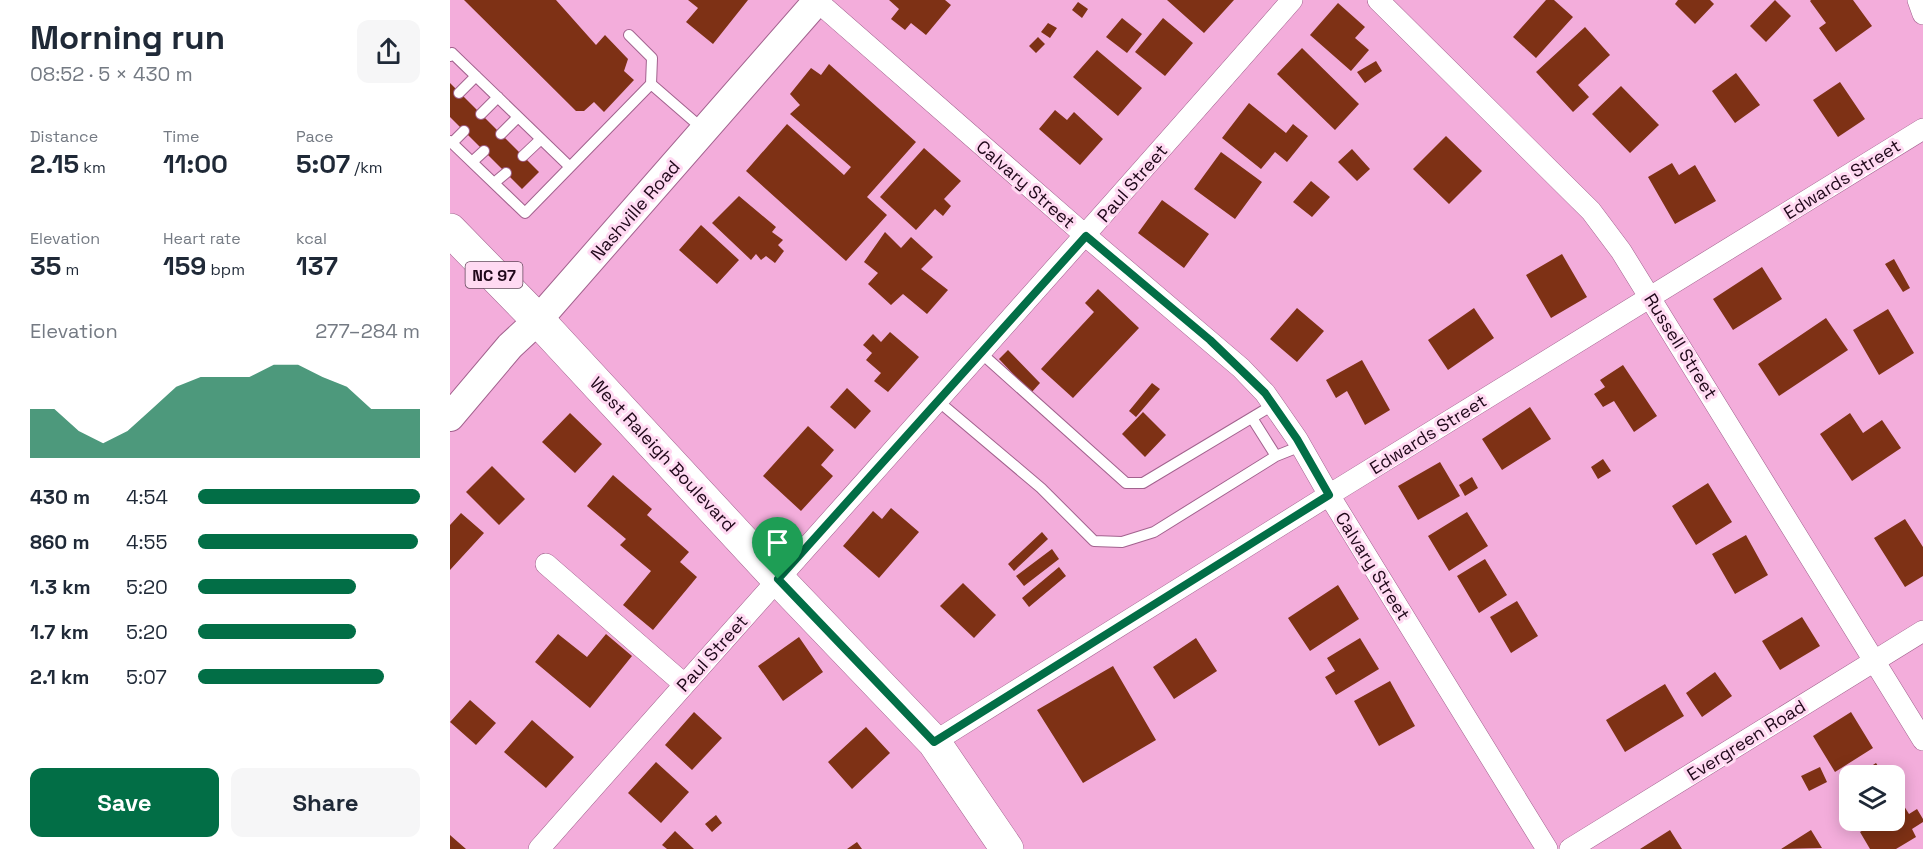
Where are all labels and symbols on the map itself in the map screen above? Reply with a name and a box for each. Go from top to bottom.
street label: Edwards Street [1779,134,1905,224]
street label: Calvary Street [972,135,1080,233]
street label: Paul Street [1092,139,1172,227]
street label: Nashville Road [585,155,685,265]
road number: NC 97 [465,262,522,288]
street label: Russell Street [1639,289,1723,403]
street label: West Raleigh Boulevard [585,372,741,536]
street label: Edwards Street [1365,389,1491,479]
street label: Calvary Street [1331,508,1415,624]
pin [752,517,803,579]
street label: Paul Street [671,610,753,696]
street label: Evergreen Road [1682,694,1810,786]

